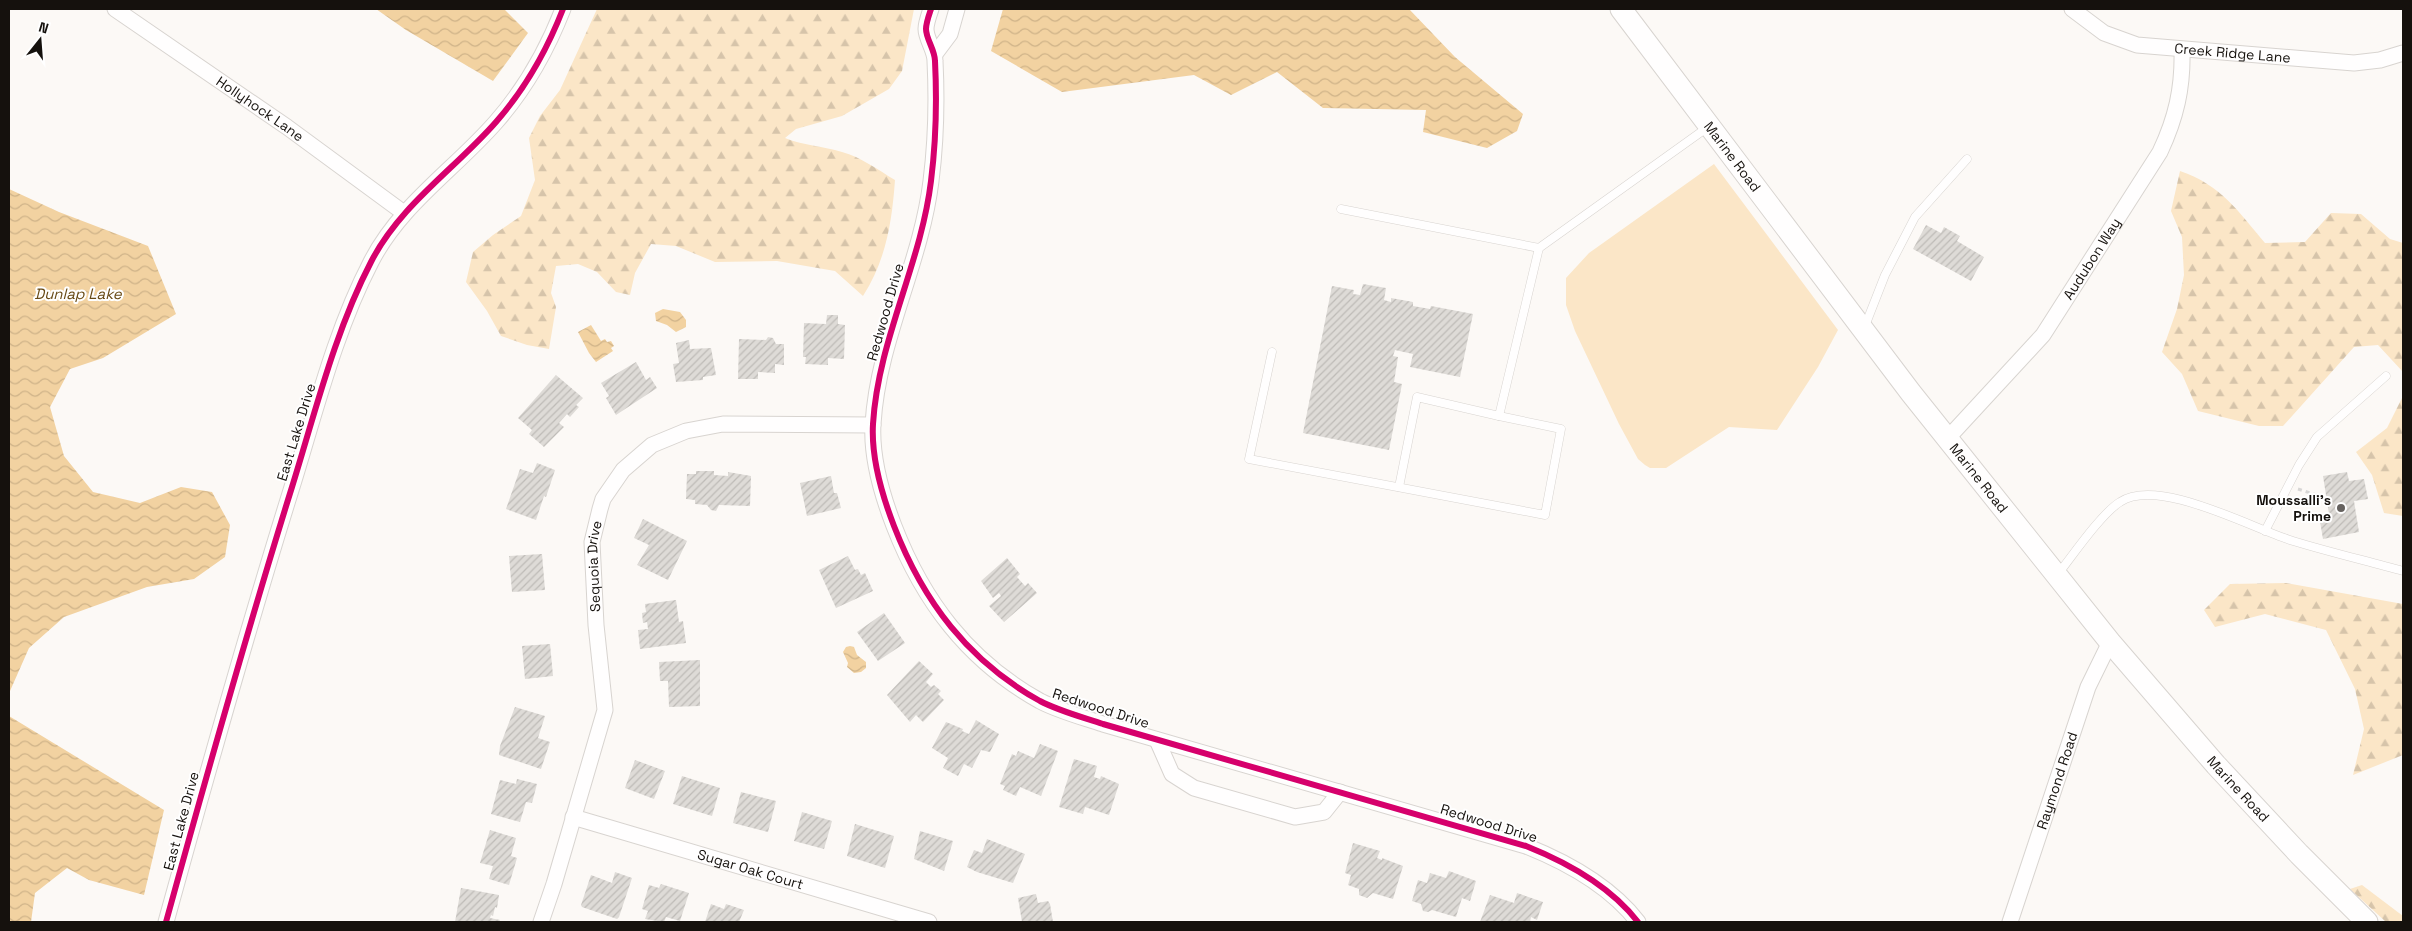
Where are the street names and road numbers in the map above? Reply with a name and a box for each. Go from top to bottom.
street label: Creek Ridge Lane [2174,39,2291,67]
street label: Hollyhock Lane [213,72,307,145]
street label: Marine Road [1700,118,1765,195]
street label: Audubon Way [2059,215,2124,303]
street label: Redwood Drive [862,261,908,363]
street label: East Lake Drive [273,381,319,483]
street label: Marine Road [1946,440,2012,516]
street label: Sequoia Drive [583,519,606,612]
street label: Redwood Drive [1050,684,1152,732]
street label: Raymond Road [2032,730,2081,832]
street label: Marine Road [2203,752,2273,826]
street label: East Lake Drive [159,770,203,872]
street label: Redwood Drive [1438,800,1540,846]
street label: Sugar Oak Court [695,845,806,893]

